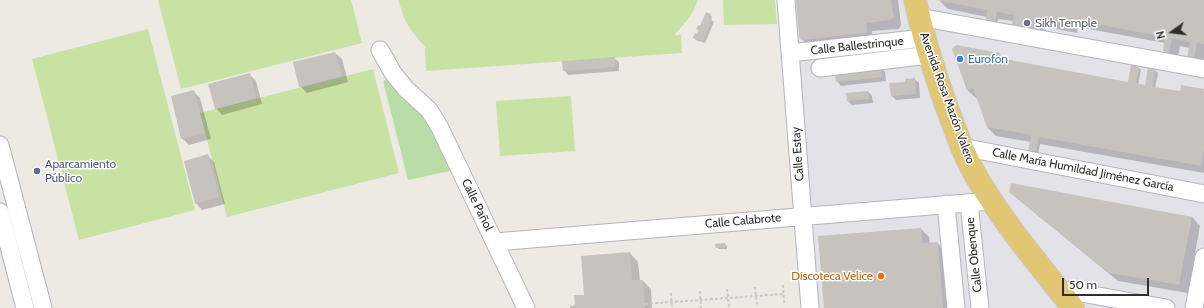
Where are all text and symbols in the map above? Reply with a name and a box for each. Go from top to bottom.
north arrow [1152,12,1192,52]
place label: Sikh Temple [1035,16,1097,30]
marker: Sikh Temple [1022,18,1032,28]
text: N [1153,29,1168,40]
street label: Avenida Rosa Mazón Valero [916,30,978,166]
street label: Calle Ballestrinque [810,34,904,58]
place label: Eurofon [968,52,1008,66]
marker: Eurofon [955,54,965,64]
street label: Calle Estay [789,126,807,182]
street label: Calle María Humildad Jiménez García [991,145,1175,195]
place label: Aparcamiento Público [45,157,116,185]
marker: Aparcamiento Público [32,166,42,176]
street label: Calle Pañol [458,177,496,233]
street label: Calle Calabrote [704,211,782,231]
street label: Calle Obenque [963,217,985,293]
place label: Discoteca Velice [791,269,873,283]
scale bar [1064,270,1151,296]
marker: Discoteca Velice [876,271,886,281]
text: 50 m [1069,277,1097,292]

